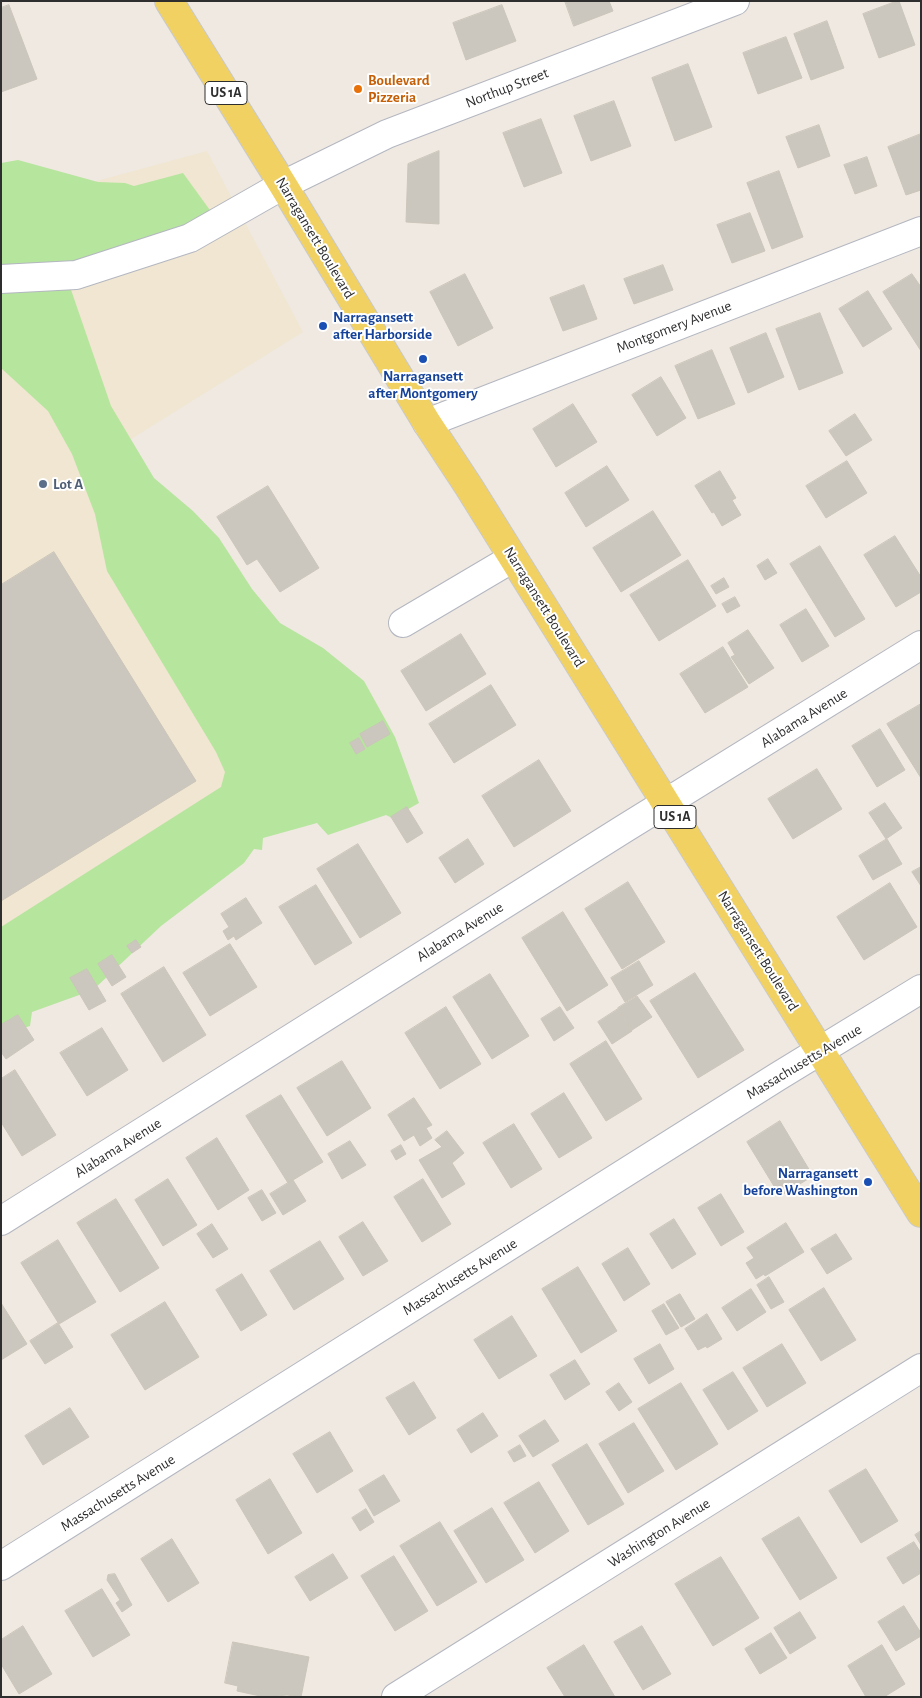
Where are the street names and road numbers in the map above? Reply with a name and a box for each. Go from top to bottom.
street label: Northup Street [463,64,551,112]
road number: US 1A [205,82,247,105]
street label: Narragansett Boulevard [272,174,358,302]
street label: Montgomery Avenue [614,297,734,357]
street label: Narragansett Boulevard [500,544,588,670]
street label: Alabama Avenue [757,684,851,752]
road number: US 1A [654,806,696,829]
street label: Narragansett Boulevard [714,888,802,1014]
street label: Alabama Avenue [413,898,507,966]
street label: Massachusetts Avenue [743,1020,865,1104]
street label: Alabama Avenue [71,1114,165,1182]
street label: Massachusetts Avenue [399,1234,521,1320]
street label: Massachusetts Avenue [57,1450,179,1536]
street label: Washington Avenue [605,1494,713,1572]

